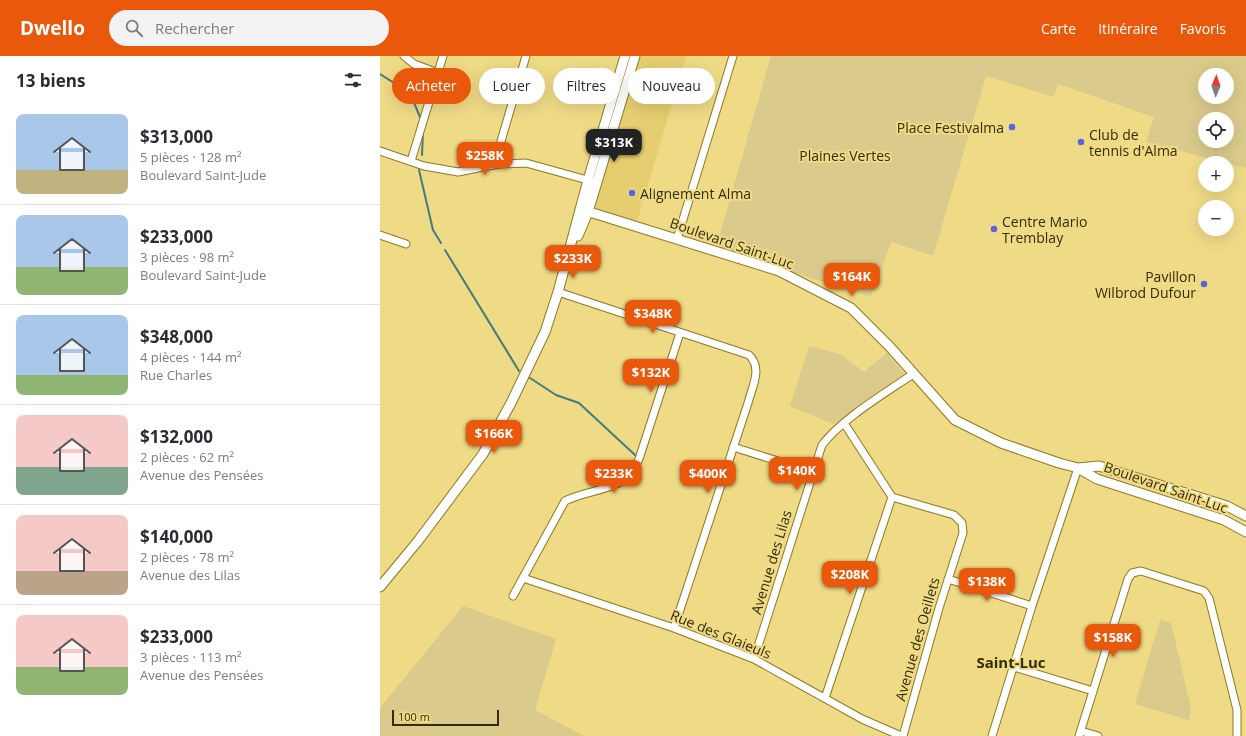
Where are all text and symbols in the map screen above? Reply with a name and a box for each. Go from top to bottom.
search box [109,10,389,46]
text: Dwello [20,15,85,41]
icon: search [123,17,145,39]
text: Rechercher [155,18,234,38]
text: Carte [1041,19,1076,38]
text: Itinéraire [1098,19,1158,38]
text: Favoris [1180,19,1226,38]
chip: Acheter [392,68,471,104]
chip: Louer [479,68,545,104]
chip: Filtres [553,68,620,104]
chip: Nouveau [628,68,715,104]
north arrow [1198,68,1234,104]
map controls [1198,68,1234,236]
text: 13 biens [16,69,85,92]
icon: filters [342,69,364,91]
button: locate [1198,112,1234,148]
place label: Place Festivalma [897,118,1004,137]
marker: Place Festivalma [1007,122,1017,132]
text: $313,000 [140,125,213,148]
place label: Club de tennis d'Alma [1089,125,1178,160]
pin: $313K [586,129,642,163]
icon: home [48,130,96,178]
text: $313K [595,133,633,151]
marker: Club de tennis d'Alma [1076,137,1086,147]
pin: $258K [457,142,513,176]
text: $258K [466,146,504,164]
park label: Plaines Vertes [799,146,891,165]
text: 5 pièces · 128 m² [140,148,241,166]
button: + [1198,156,1234,192]
text: Boulevard Saint-Jude [140,166,266,184]
place label: Alignement Alma [640,184,751,203]
marker: Alignement Alma [627,188,637,198]
button: − [1198,200,1234,236]
place label: Centre Mario Tremblay [1002,212,1088,247]
street label: Boulevard Saint-Luc [668,213,797,273]
marker: Centre Mario Tremblay [989,224,999,234]
text: $233,000 [140,225,213,248]
icon: home [48,231,96,279]
pin: $233K [545,245,601,279]
text: 3 pièces · 98 m² [140,248,234,266]
text: $233K [554,249,592,267]
pin: $164K [824,263,880,297]
text: Boulevard Saint-Jude [140,266,266,284]
text: $164K [833,267,871,285]
place label: Pavillon Wilbrod Dufour [1095,267,1196,302]
marker: Pavillon Wilbrod Dufour [1199,279,1209,289]
pin: $348K [625,300,681,334]
text: $348K [634,304,672,322]
text: $348,000 [140,325,213,348]
icon: home [48,331,96,379]
text: 4 pièces · 144 m² [140,348,241,366]
pin: $132K [623,359,679,393]
text: $132K [632,363,670,381]
text: Rue Charles [140,366,212,384]
pin: $166K [466,420,522,454]
text: $166K [475,424,513,442]
text: $132,000 [140,425,213,448]
icon: home [48,431,96,479]
text: 2 pièces · 62 m² [140,448,234,466]
pin: $140K [769,457,825,491]
street label: Boulevard Saint-Luc [1102,457,1231,517]
pin: $233K [586,460,642,494]
pin: $400K [680,460,736,494]
text: $140K [778,461,816,479]
text: $233K [595,464,633,482]
text: $400K [689,464,727,482]
text: Avenue des Pensées [140,466,264,484]
street label: Avenue des Lilas [746,507,796,616]
text: $140,000 [140,525,213,548]
icon: home [48,531,96,579]
text: 2 pièces · 78 m² [140,548,234,566]
pin: $208K [822,561,878,595]
text: $208K [831,565,869,583]
text: Avenue des Lilas [140,566,240,584]
pin: $138K [959,568,1015,602]
text: $138K [968,572,1006,590]
street label: Avenue des Oeillets [890,575,944,703]
street label: Rue des Glaieuls [668,605,775,663]
pin: $158K [1085,624,1141,658]
text: $233,000 [140,625,213,648]
text: $158K [1094,628,1132,646]
icon: home [48,631,96,679]
text: 3 pièces · 113 m² [140,648,241,666]
district label: Saint-Luc [976,652,1046,672]
text: Avenue des Pensées [140,666,264,684]
scale bar [392,708,499,727]
text: 100 m [398,709,430,724]

